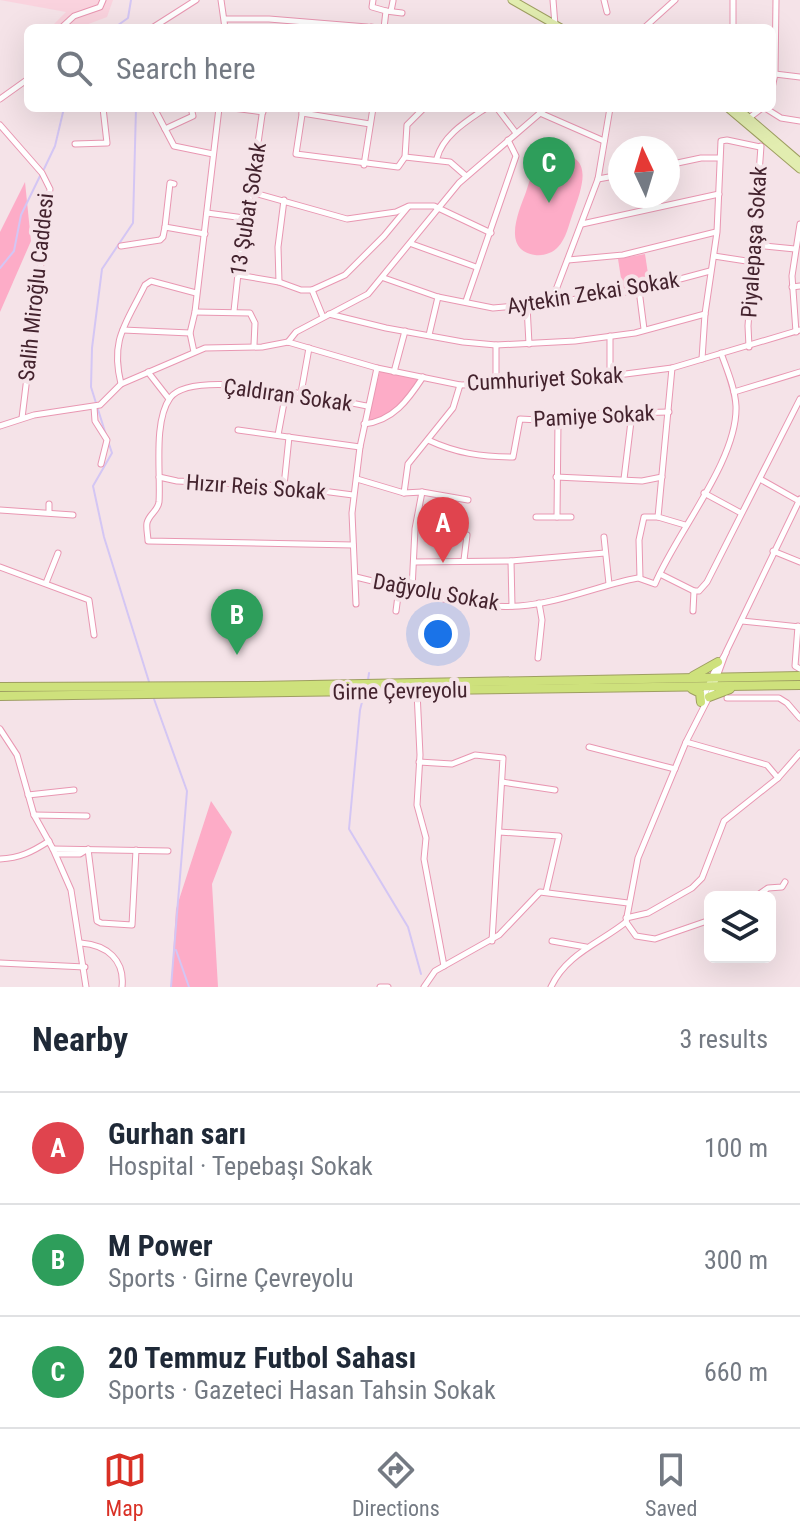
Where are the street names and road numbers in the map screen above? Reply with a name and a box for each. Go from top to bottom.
street label: 13 Şubat Sokak [225,141,271,277]
street label: Piyalepaşa Sokak [736,165,772,319]
street label: Salih Miroğlu Caddesi [14,192,58,382]
street label: Aytekin Zekai Sokak [505,267,681,319]
street label: Cumhuriyet Sokak [466,362,624,396]
street label: Çaldıran Sokak [222,374,354,416]
street label: Pamiye Sokak [533,400,655,432]
street label: Hızır Reis Sokak [185,470,327,504]
street label: Dağyolu Sokak [371,569,501,615]
street label: Girne Çevreyolu [332,677,468,705]

